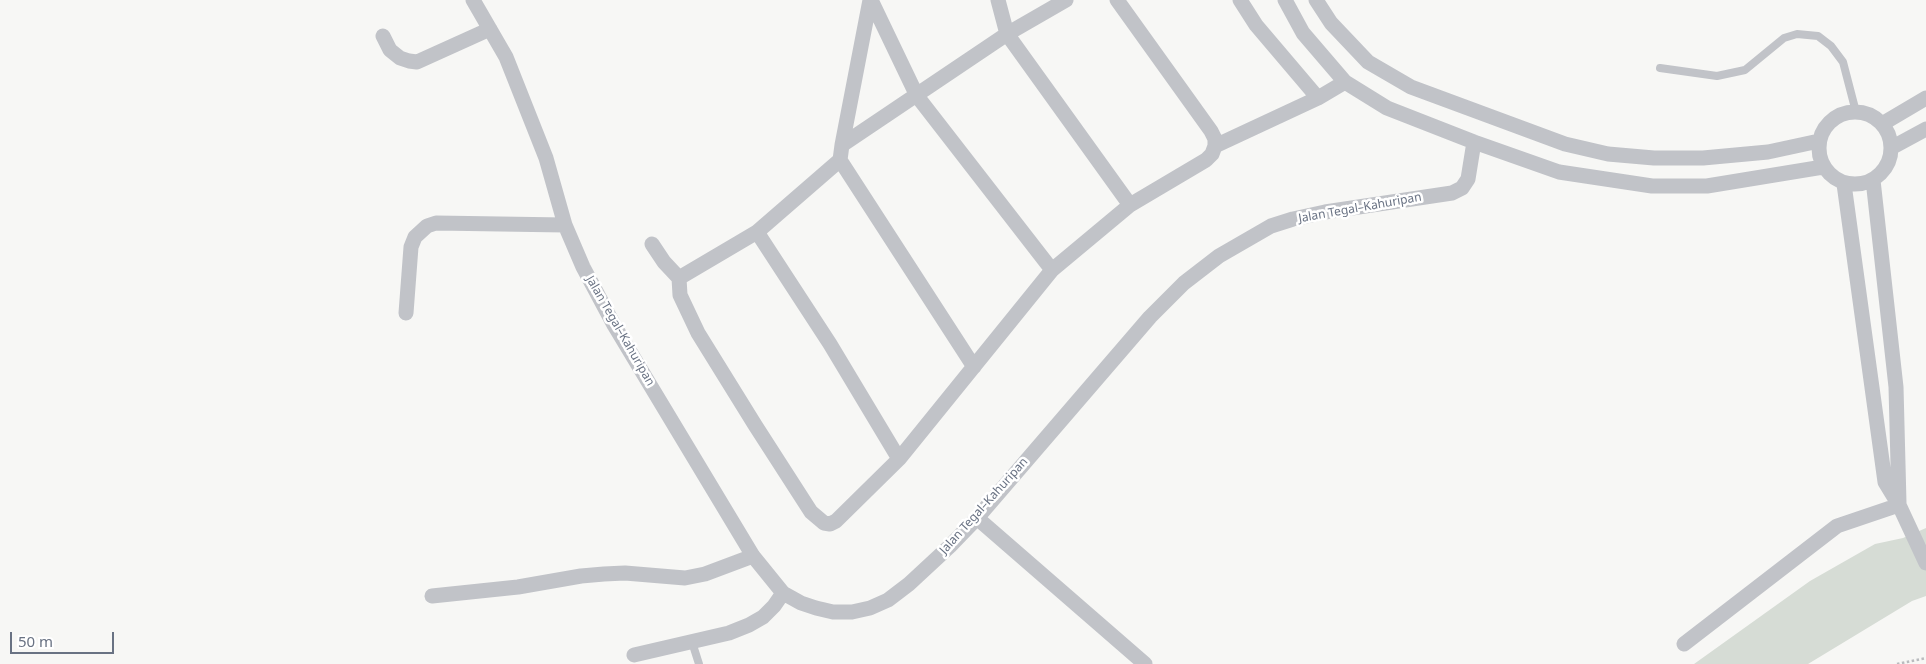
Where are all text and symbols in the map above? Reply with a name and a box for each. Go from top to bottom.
street label: Jalan Tegal–Kahuripan [1297,190,1423,226]
street label: Jalan Tegal–Kahuripan [583,273,657,389]
street label: Jalan Tegal–Kahuripan [937,455,1031,557]
scale bar [12,622,116,654]
text: 50 m [18,631,53,651]

